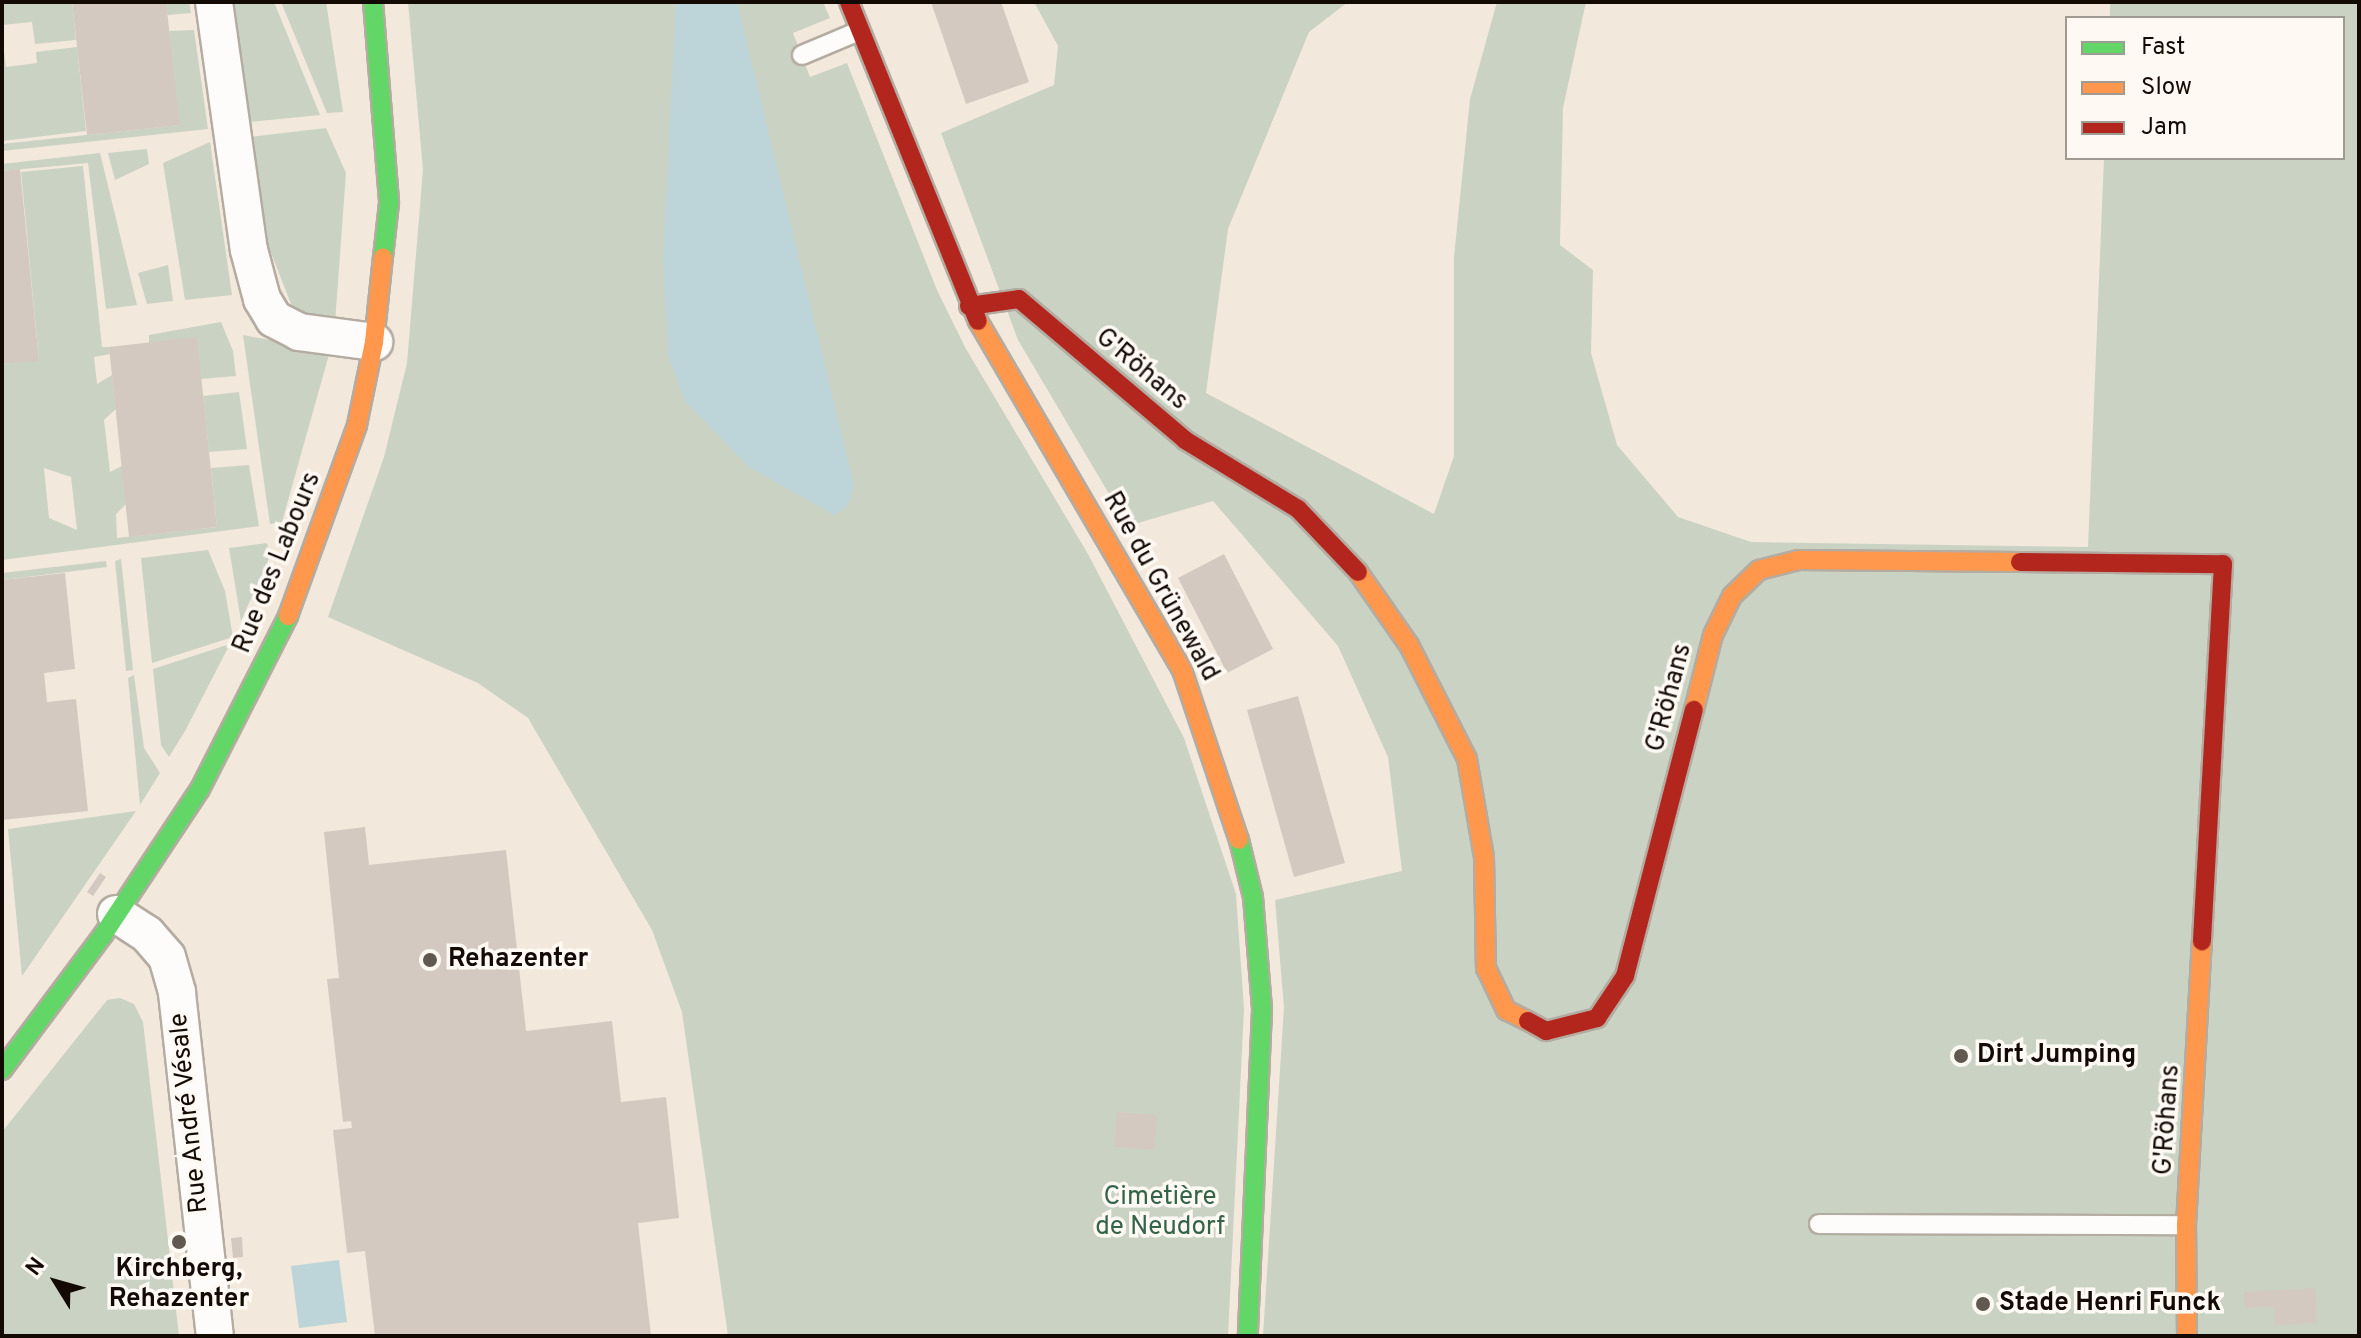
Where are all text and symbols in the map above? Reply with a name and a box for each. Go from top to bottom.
legend [2065,16,2345,160]
text: Fast [2141,33,2185,63]
text: Slow [2141,73,2192,103]
text: Jam [2141,113,2187,143]
street label: G'Röhans [1089,322,1193,418]
street label: Rue des Labours [227,468,329,658]
street label: Rue du Grünewald [1095,487,1225,687]
street label: G'Röhans [1641,640,1699,756]
place label: Rehazenter [448,944,588,976]
marker: Rehazenter [419,949,441,971]
street label: Rue André Vésale [164,1010,216,1216]
place label: Dirt Jumping [1977,1040,2136,1072]
marker: Dirt Jumping [1952,1047,1970,1065]
street label: G'Röhans [2149,1064,2187,1176]
park label: Cimetière de Neudorf [1095,1182,1225,1244]
marker: Kirchberg, Rehazenter [170,1233,188,1251]
north arrow [16,1242,96,1322]
text: N [21,1253,52,1282]
place label: Kirchberg, Rehazenter [109,1254,249,1316]
place label: Stade Henri Funck [1999,1288,2221,1320]
marker: Stade Henri Funck [1974,1295,1992,1313]

